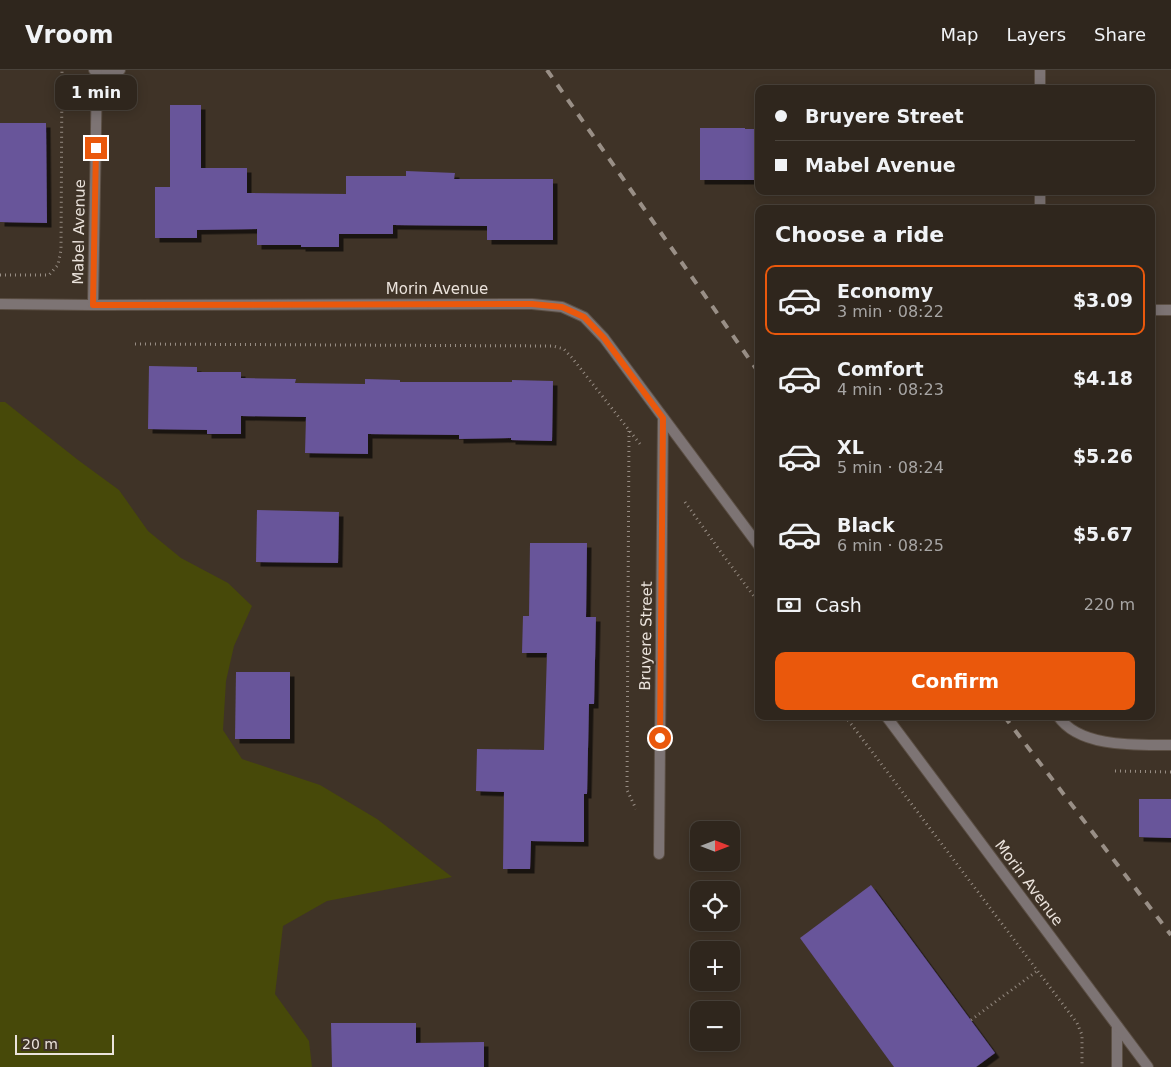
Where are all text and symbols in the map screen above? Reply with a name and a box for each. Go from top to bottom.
text: Vroom [25,21,113,49]
text: Map [940,24,978,45]
text: Layers [1006,24,1066,45]
text: Share [1094,24,1146,45]
callout: 1 min [55,75,137,110]
text: 1 min [71,83,121,102]
text: Bruyere Street [805,105,964,127]
route end [85,137,107,159]
text: Mabel Avenue [805,154,956,176]
street label: Mabel Avenue [69,179,89,285]
text: Choose a ride [775,222,944,247]
icon: car [777,278,822,323]
street label: Morin Avenue [386,280,488,298]
text: Economy [837,280,933,302]
text: $3.09 [1073,289,1133,311]
text: 3 min · 08:22 [837,302,944,321]
icon: car [777,356,822,401]
text: Comfort [837,358,924,380]
text: $4.18 [1073,367,1133,389]
text: 4 min · 08:23 [837,380,944,399]
icon: car [777,434,822,479]
text: XL [837,436,864,458]
text: $5.26 [1073,445,1133,467]
text: 5 min · 08:24 [837,458,944,477]
icon: car [777,512,822,557]
text: Black [837,514,895,536]
text: $5.67 [1073,523,1133,545]
text: 6 min · 08:25 [837,536,944,555]
street label: Bruyere Street [636,581,656,691]
icon: cash [775,591,803,619]
text: Cash [815,594,862,616]
text: 220 m [1084,595,1135,614]
button: Confirm [775,652,1135,710]
route start [649,727,671,749]
north arrow [690,821,740,871]
map controls [690,821,740,1051]
street label: Morin Avenue [991,837,1067,929]
button: locate [690,881,740,931]
button: + [690,941,740,991]
button: − [690,1001,740,1051]
scale bar [15,1032,114,1055]
text: 20 m [22,1036,58,1052]

